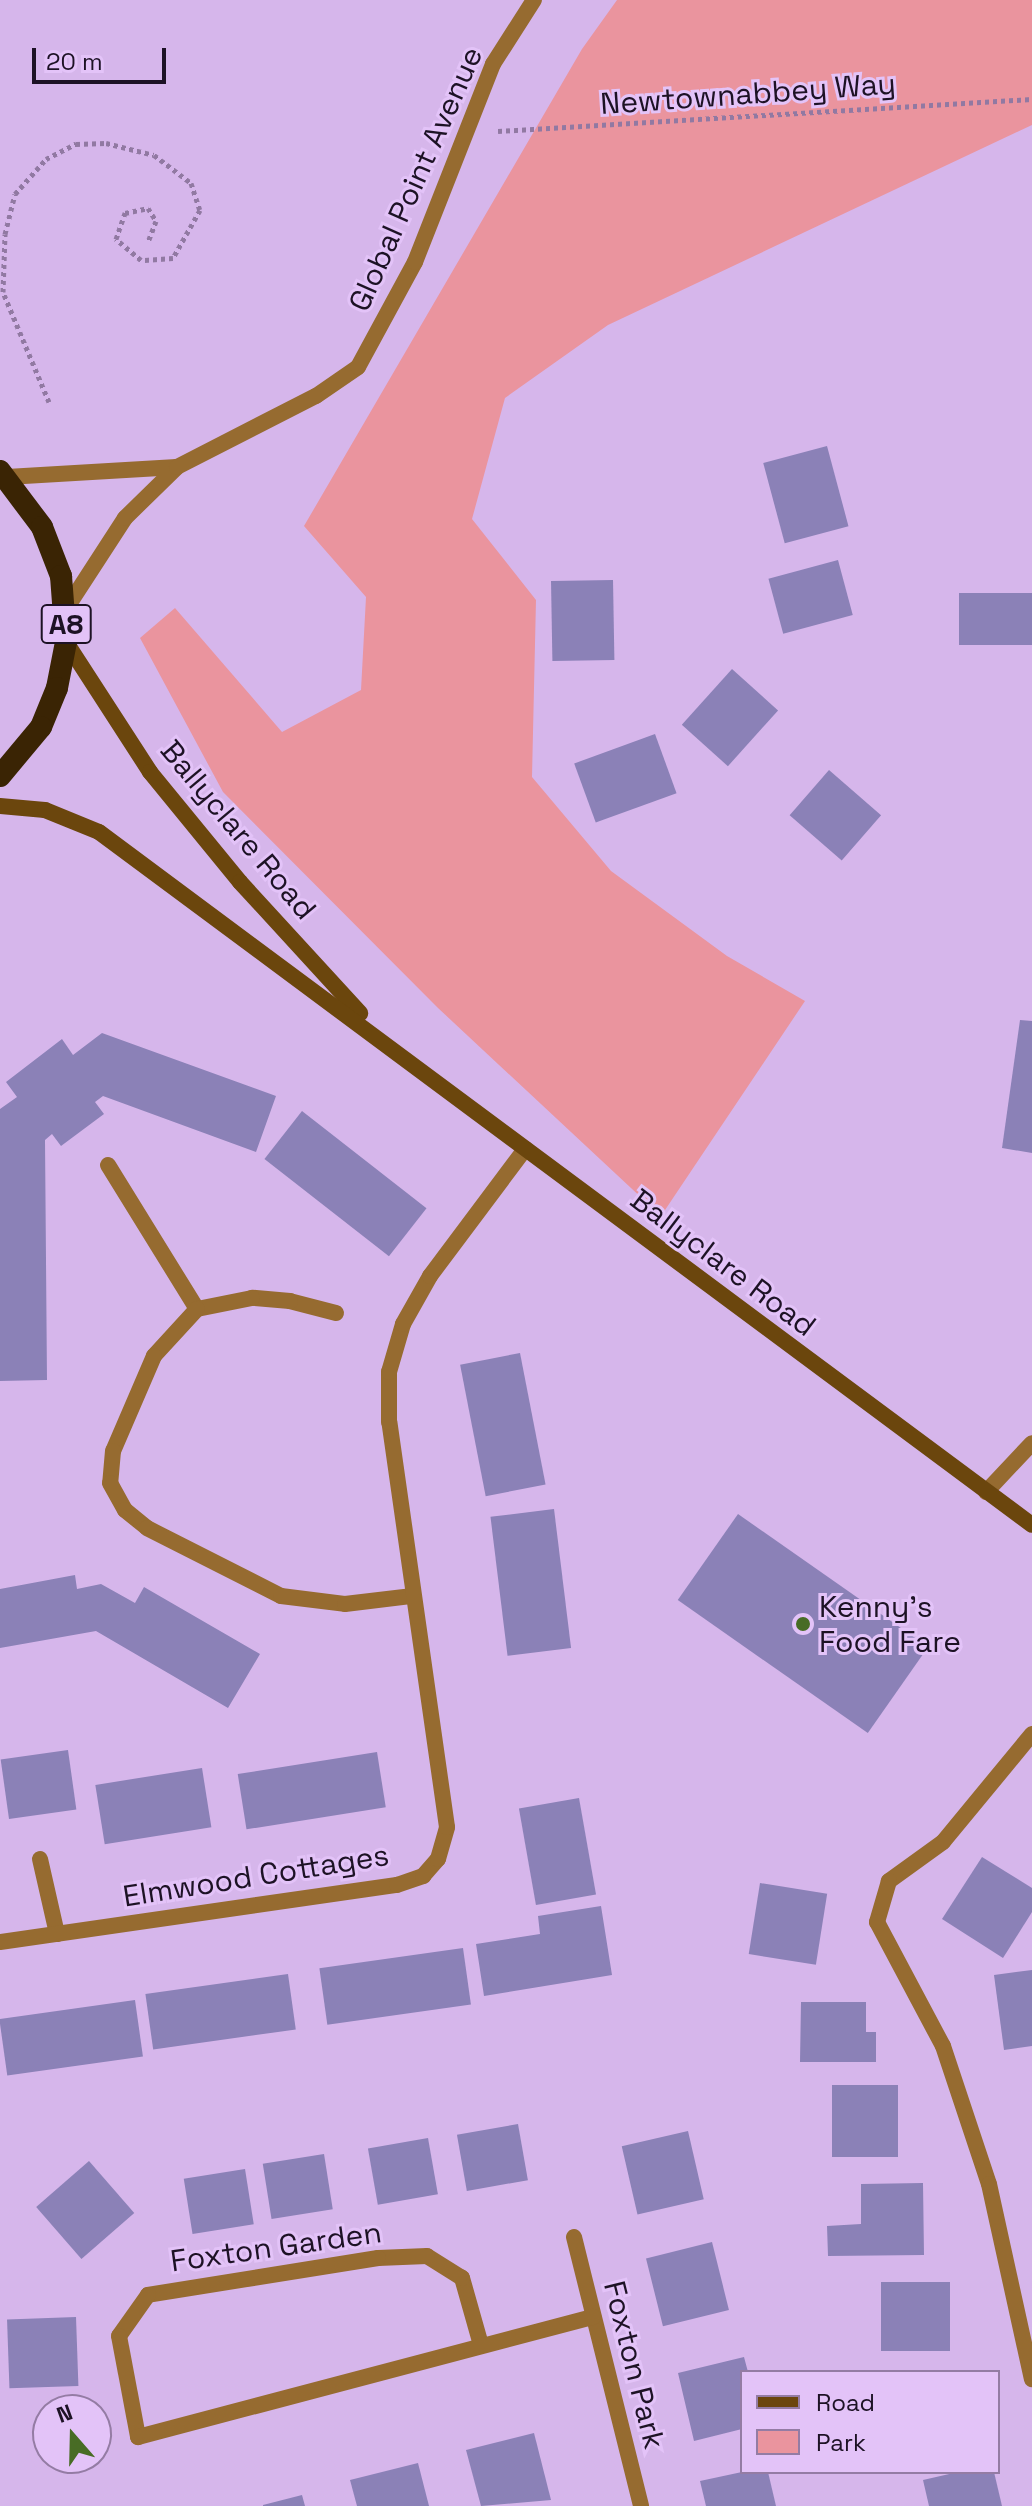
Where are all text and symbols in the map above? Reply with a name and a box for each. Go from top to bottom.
scale bar [36,32,170,82]
street label: Global Point Avenue [341,41,491,317]
text: 20 m [46,46,103,77]
street label: Newtownabbey Way [599,66,897,122]
road number: A8 [40,600,92,648]
street label: Ballyclare Road [153,733,323,927]
street label: Ballyclare Road [623,1182,823,1344]
place label: Kenny’s Food Fare [819,1589,961,1660]
marker: Kenny’s Food Fare [794,1615,812,1633]
street label: Elmwood Cottages [121,1837,391,1915]
street label: Foxton Garden [168,2214,384,2280]
street label: Foxton Park [596,2277,672,2453]
legend [740,2370,1000,2474]
text: Road [816,2387,875,2418]
north arrow [32,2394,112,2474]
text: N [53,2398,76,2429]
text: Park [816,2427,866,2458]

